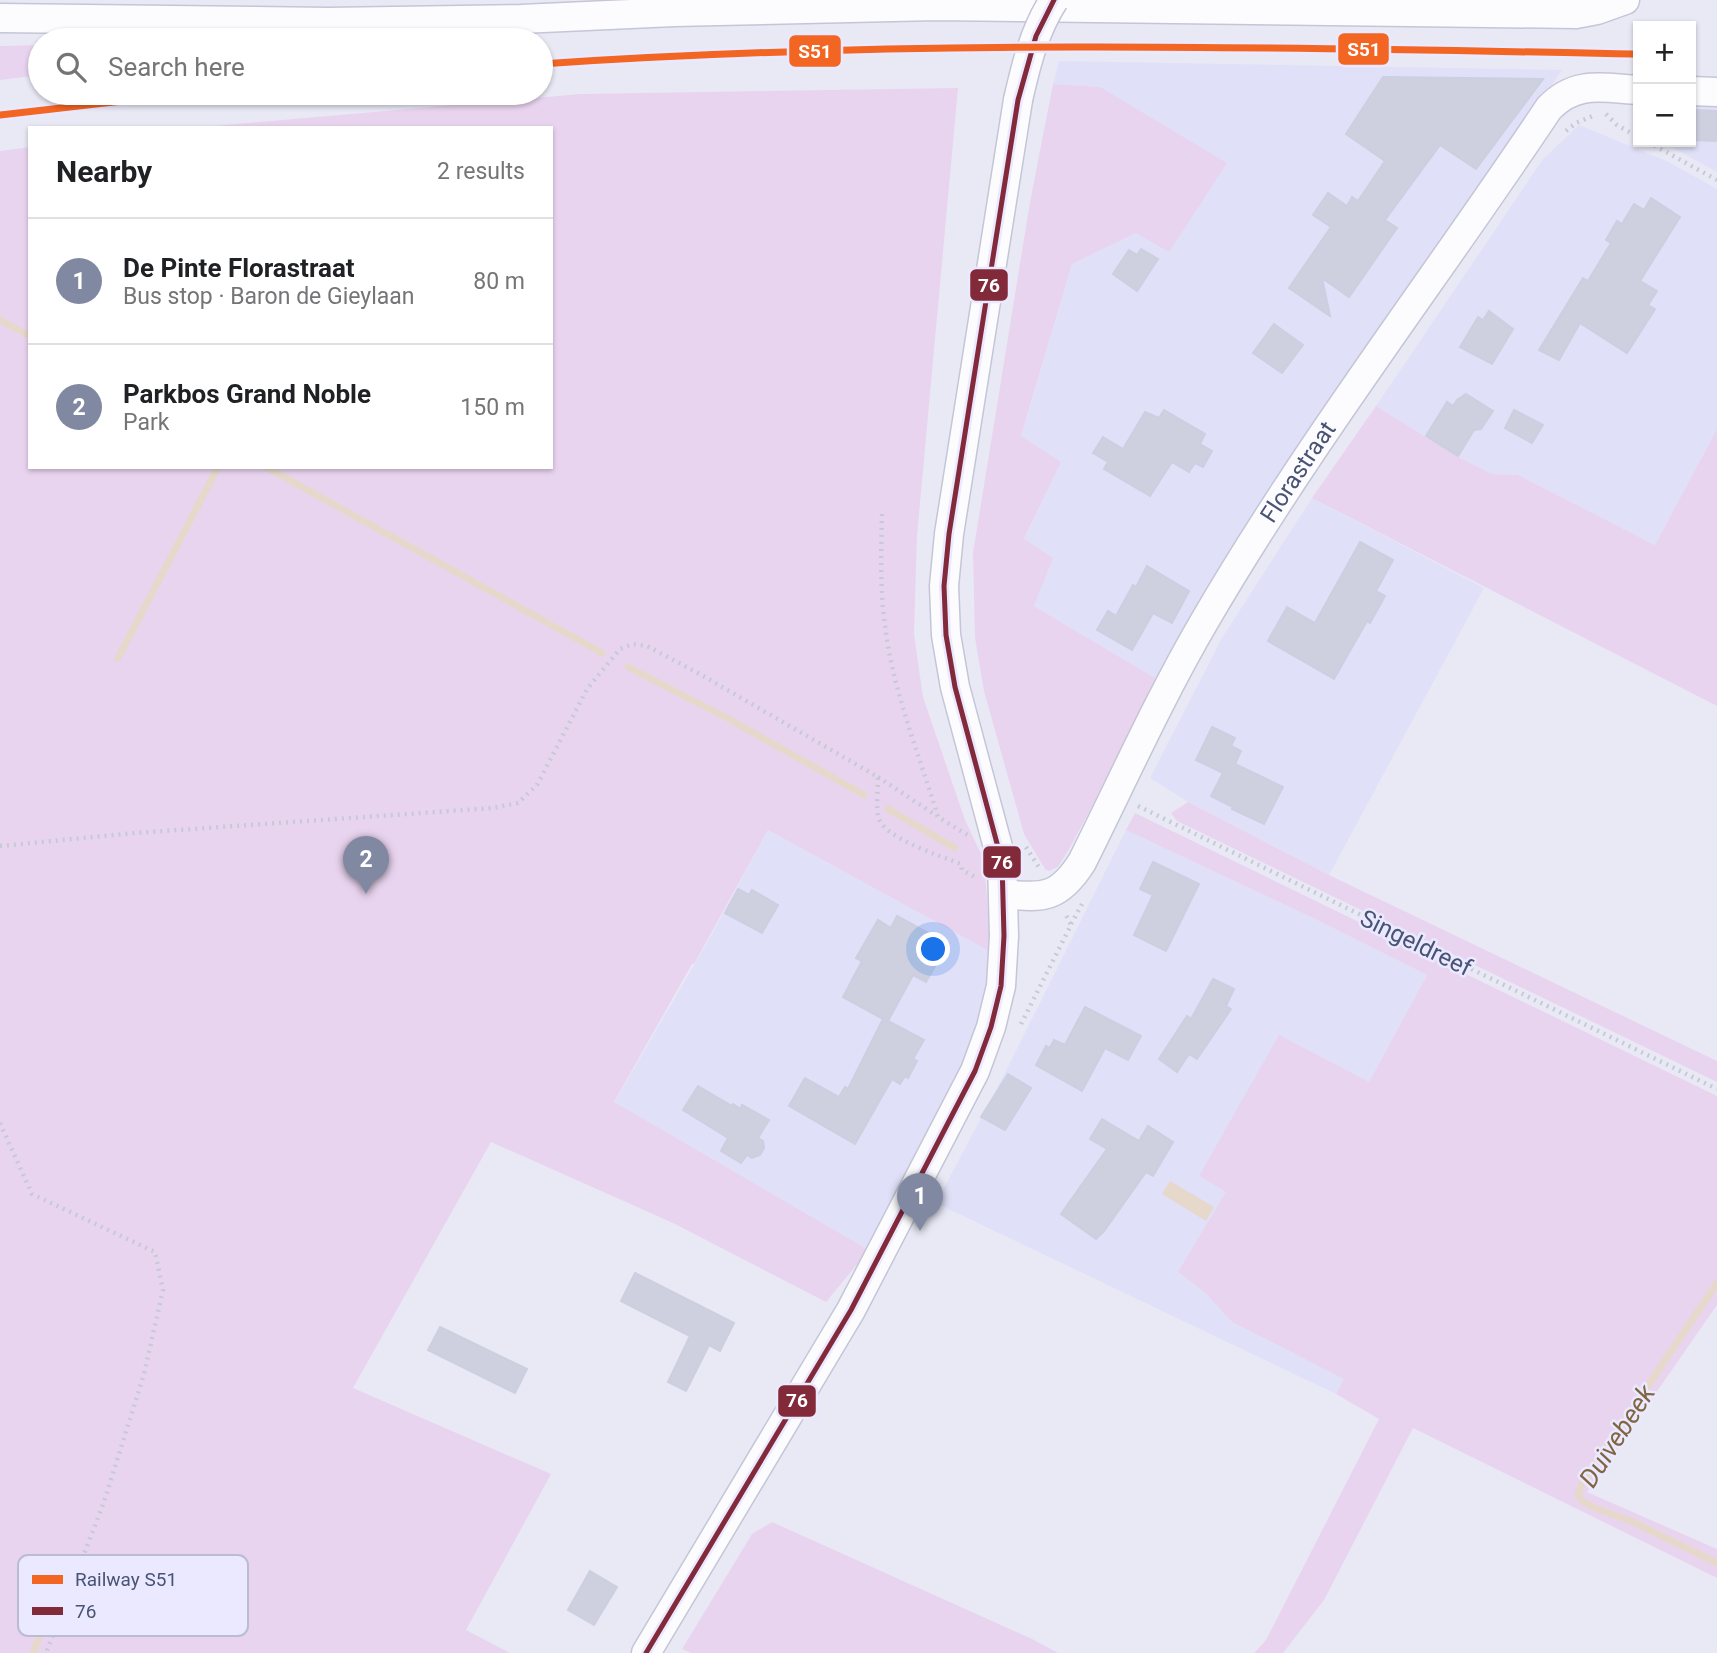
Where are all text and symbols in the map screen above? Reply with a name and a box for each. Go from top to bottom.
map controls [1633,21,1696,147]
button: + [1633,21,1696,84]
search box [28,28,553,105]
line badge: S51 [1337,32,1390,66]
line badge: S51 [788,34,842,68]
text: S51 [1347,38,1381,61]
text: S51 [798,40,832,63]
icon: search [52,48,90,86]
text: Search here [108,52,245,82]
button: − [1633,84,1696,147]
text: Nearby [56,154,152,189]
text: 2 results [437,158,525,185]
text: De Pinte Florastraat [123,253,355,283]
text: 1 [72,268,86,295]
text: 80 m [473,268,525,295]
line badge: 76 [969,268,1009,302]
text: 76 [978,274,1000,297]
text: Bus stop · Baron de Gieylaan [123,283,415,310]
text: Parkbos Grand Noble [123,379,371,409]
text: 2 [72,394,86,421]
text: 150 m [460,394,525,421]
text: Park [123,409,169,436]
street label: Florastraat [1254,416,1342,528]
pin: 2 [343,836,389,894]
line badge: 76 [982,845,1022,879]
text: 76 [991,851,1013,874]
street label: Singeldreef [1356,904,1477,982]
your location [916,932,950,966]
pin: 1 [897,1173,943,1231]
water label: Duivebeek [1573,1378,1662,1493]
line badge: 76 [777,1384,817,1418]
text: 76 [786,1389,808,1412]
legend [18,1555,248,1636]
text: Railway S51 [75,1568,177,1591]
text: 76 [75,1600,96,1623]

